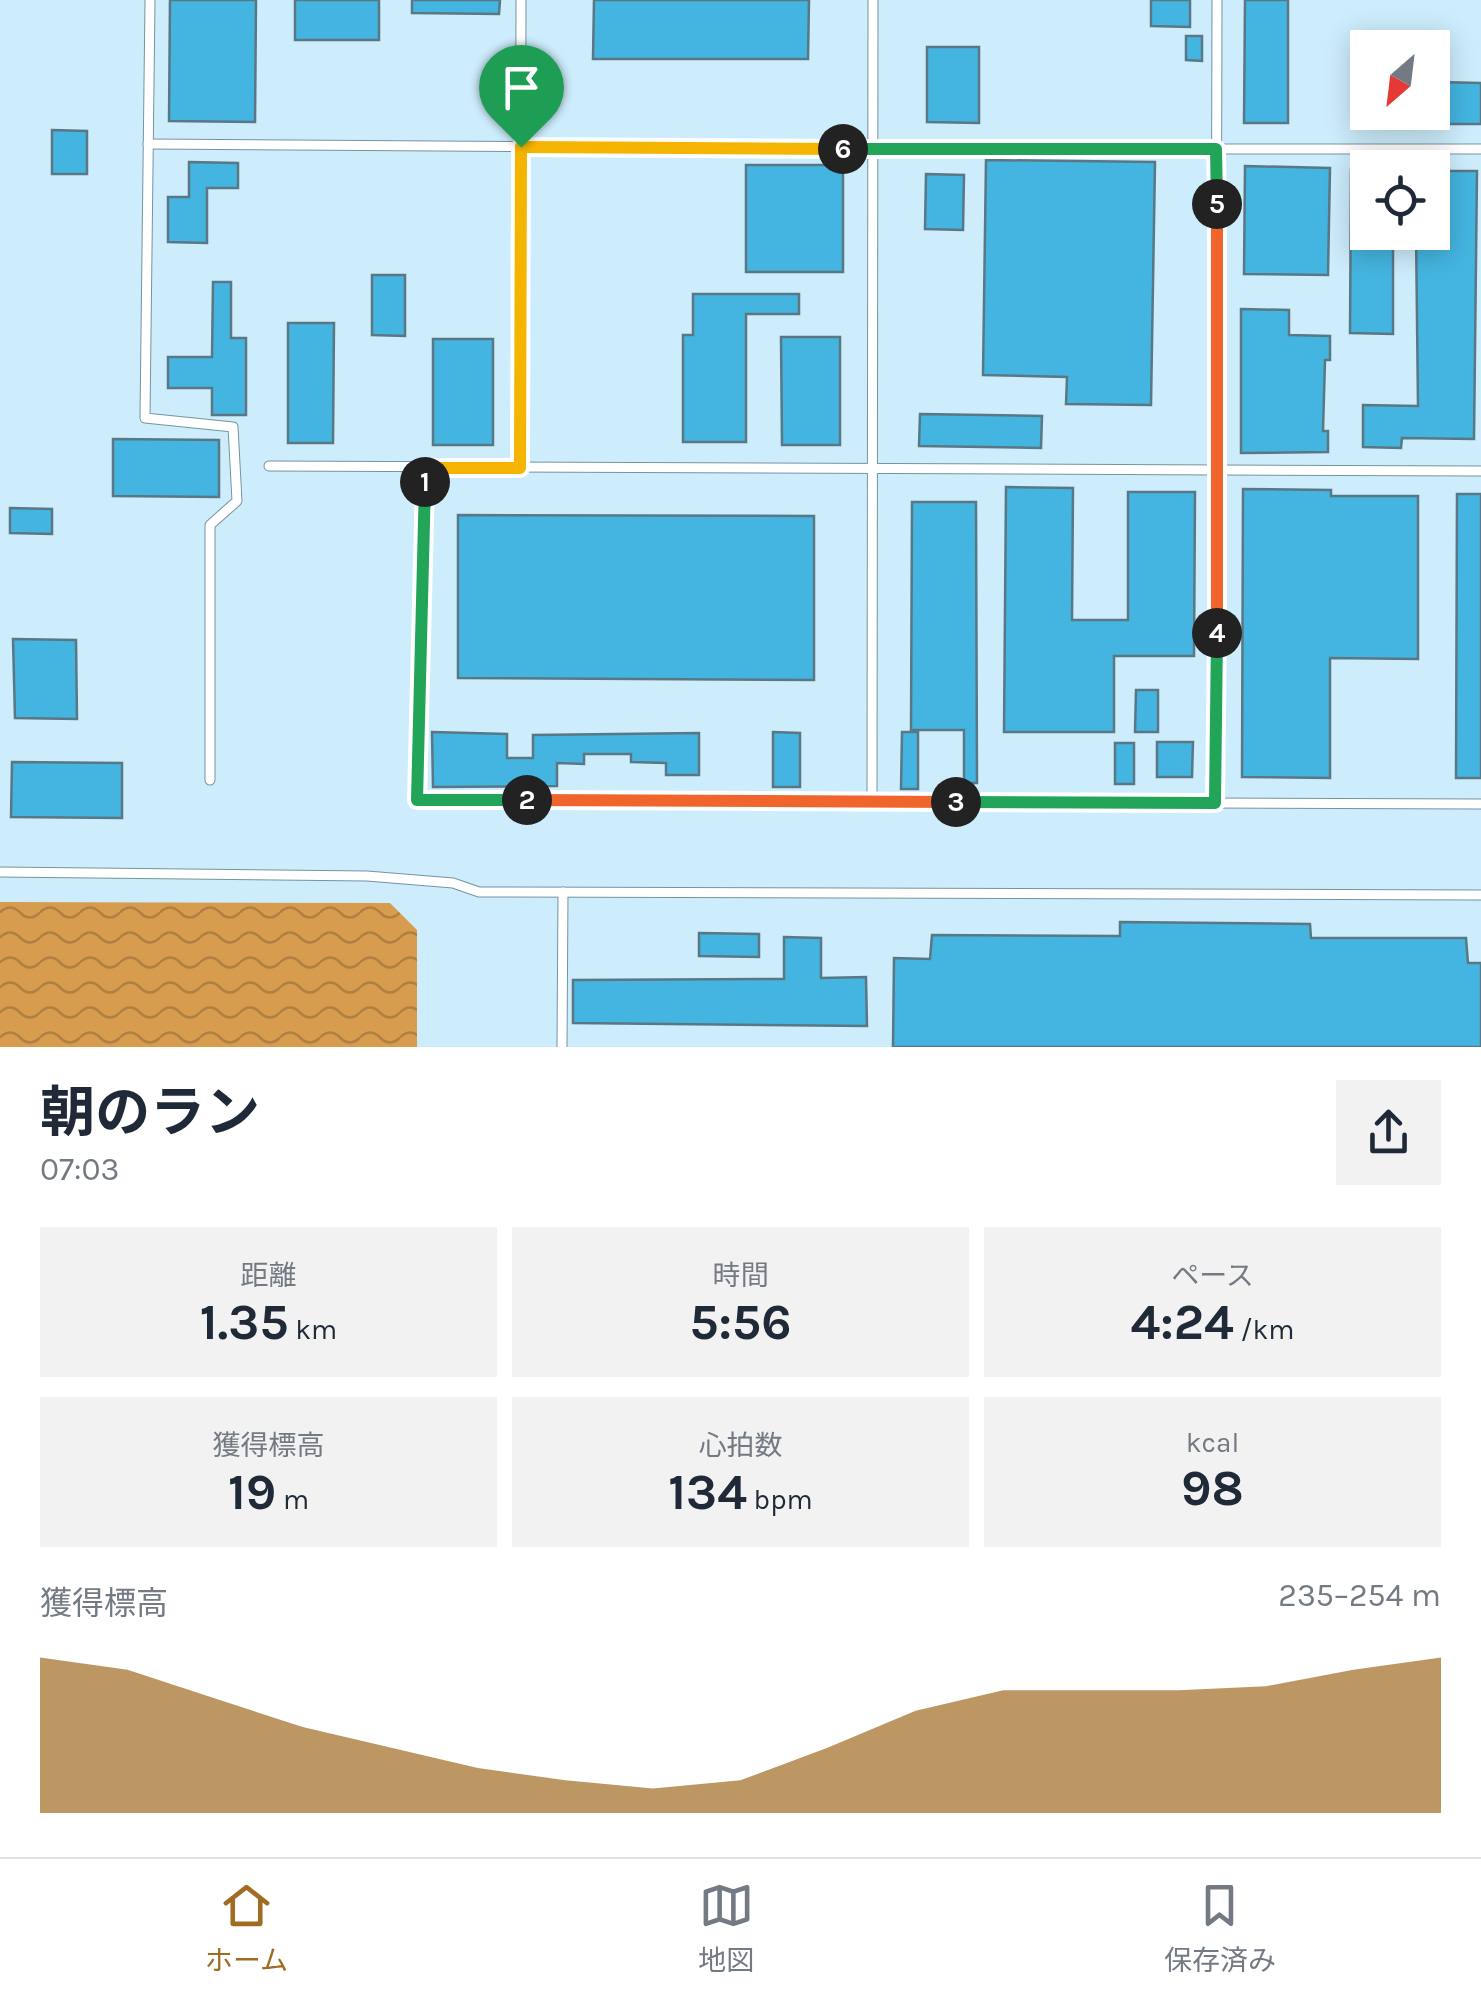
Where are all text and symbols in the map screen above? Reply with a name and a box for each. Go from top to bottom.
north arrow [1350,30,1450,130]
map controls [1350,30,1450,250]
pin [479,45,564,148]
icon: arrive [494,60,549,115]
pin: 6 [818,124,868,174]
text: 6 [835,132,852,165]
button: locate [1350,150,1450,250]
pin: 5 [1192,179,1242,229]
text: 5 [1209,187,1225,220]
pin: 1 [400,457,450,507]
text: 1 [420,465,430,498]
pin: 4 [1192,608,1242,658]
text: 4 [1209,616,1225,649]
pin: 2 [502,775,552,825]
pin: 3 [931,777,981,827]
text: 2 [519,783,535,816]
text: 3 [947,785,965,818]
button: share [1336,1080,1441,1185]
text: 朝のラン [40,1081,260,1145]
text: 07:03 [40,1151,119,1188]
text: 距離 [240,1259,297,1292]
text: 時間 [712,1259,769,1292]
text: ペース [1171,1259,1254,1292]
text: 1.35 [200,1293,289,1352]
text: 5:56 [689,1293,792,1352]
text: 4:24 [1131,1293,1234,1352]
text: km [289,1313,337,1346]
text: /km [1234,1313,1294,1346]
text: kcal [1186,1426,1239,1459]
text: 獲得標高 [212,1429,325,1462]
text: 心拍数 [698,1429,783,1462]
text: 98 [1181,1459,1244,1518]
text: 19 [228,1463,276,1522]
text: 134 [668,1463,747,1522]
text: m [276,1483,309,1516]
text: bpm [747,1483,813,1516]
text: 235–254 m [1278,1577,1441,1614]
text: 獲得標高 [40,1585,168,1622]
tab: ホーム [205,1878,288,1978]
tab: 地図 [698,1878,754,1978]
tab: 保存済み [1164,1878,1276,1978]

